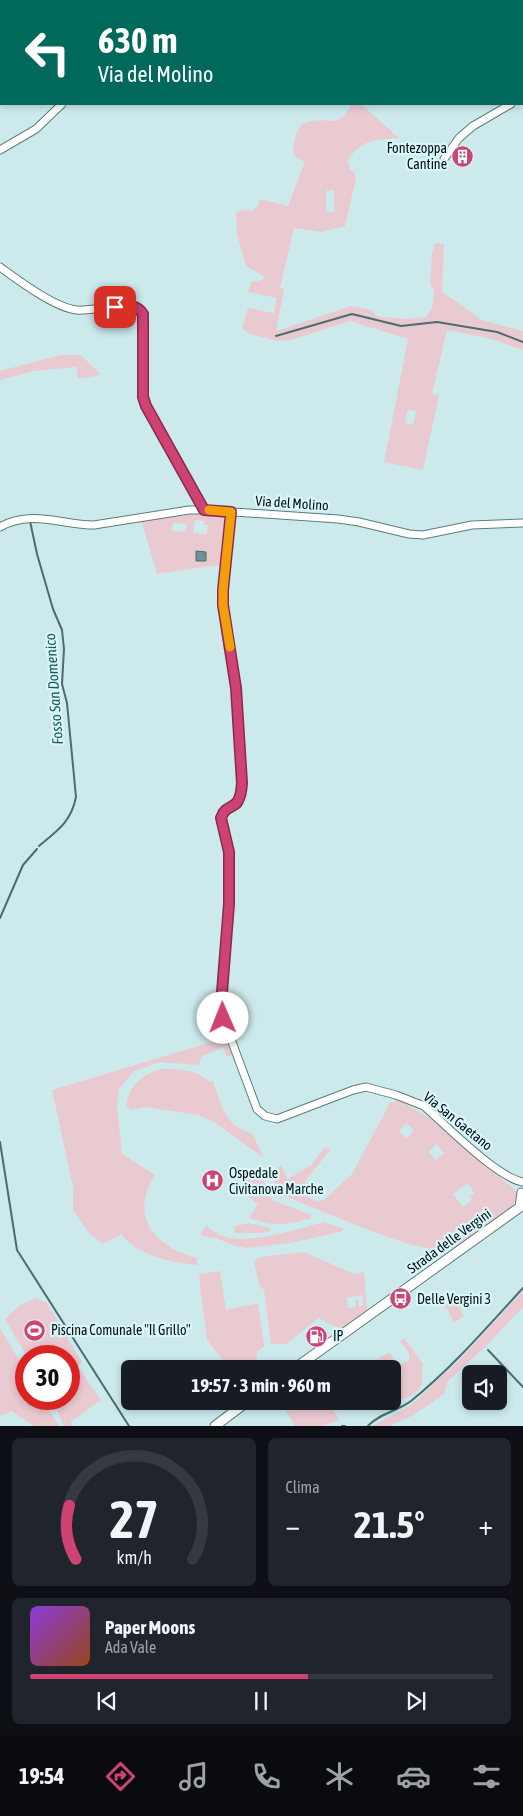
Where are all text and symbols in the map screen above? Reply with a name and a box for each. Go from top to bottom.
icon: left [15,20,80,85]
text: 630 m [98,20,177,60]
text: Via del Molino [98,61,213,87]
place label: Fontezoppa Cantine [387,140,447,172]
building icon: Fontezoppa Cantine [451,144,475,168]
pin [94,286,136,328]
icon: arrive [101,293,129,321]
street label: Via del Molino [255,492,329,514]
water label: Fosso San Domenico [41,633,66,745]
position arrow [196,991,248,1043]
street label: Via San Gaetano [420,1088,496,1154]
place label: Ospedale Civitanova Marche [229,1165,324,1197]
hospital icon: Ospedale Civitanova Marche [201,1169,225,1193]
street label: Strada delle Vergini [404,1205,494,1277]
bus stop icon: Delle Vergini 3 [389,1287,413,1311]
place label: Delle Vergini 3 [417,1291,491,1307]
sports icon: Piscina Comunale "Il Grillo" [23,1318,47,1342]
place label: Piscina Comunale "Il Grillo" [51,1322,191,1338]
fuel station icon: IP [305,1324,329,1348]
place label: IP [333,1328,344,1344]
speed limit sign: 30 [15,1345,80,1410]
map controls [462,1365,507,1410]
button: sound [462,1365,507,1410]
text: 19:57 · 3 min · 960 m [191,1374,331,1396]
text: Clima [286,1478,320,1496]
text: 27 [109,1489,158,1549]
text: 21.5° [354,1503,425,1546]
text: − [286,1509,300,1541]
text: + [478,1509,493,1541]
text: km/h [116,1547,151,1568]
text: Paper Moons [105,1616,195,1638]
text: Ada Vale [105,1638,156,1656]
icon: previous [93,1687,121,1715]
icon: pause [247,1687,275,1715]
icon: next [402,1687,430,1715]
icon: directions [103,1759,138,1794]
icon: music [176,1759,211,1794]
icon: phone [249,1759,284,1794]
icon: climate [322,1759,357,1794]
icon: car [396,1759,431,1794]
icon: filters [469,1759,504,1794]
text: 19:54 [19,1763,64,1789]

